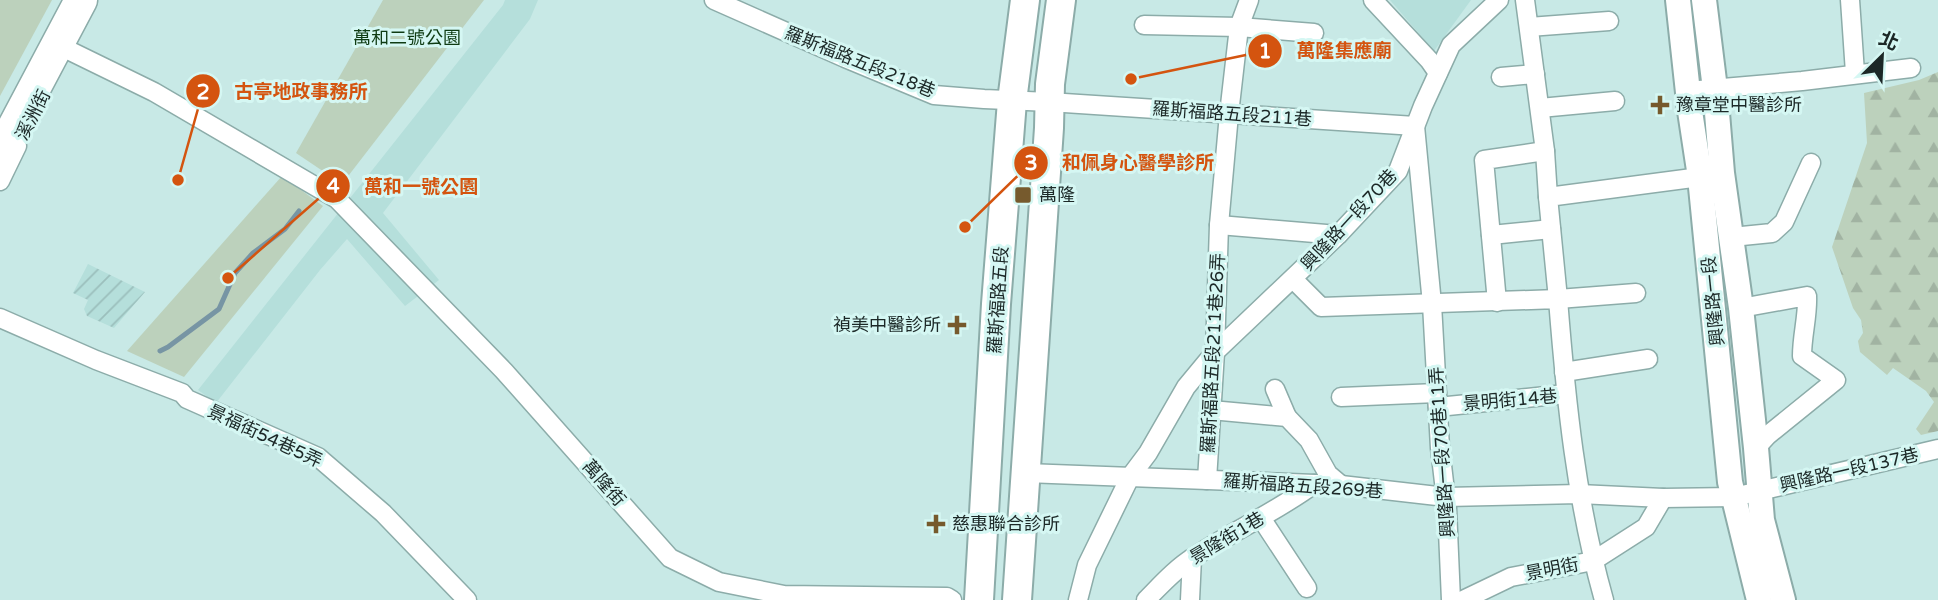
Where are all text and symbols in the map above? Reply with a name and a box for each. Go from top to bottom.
north arrow [1847,21,1917,91]
street label: 羅斯福路五段218巷 [782,22,938,102]
park label: 萬和二號公園 [353,27,461,49]
text: 北 [1875,27,1902,55]
callout: 萬隆集應廟 [1247,31,1405,71]
text: 1 [1258,39,1272,64]
text: 萬隆集應廟 [1296,40,1392,62]
callout: 古亭地政事務所 [185,71,381,111]
text: 2 [196,80,210,105]
text: 古亭地政事務所 [234,81,368,103]
street label: 溪洲街 [11,86,55,144]
place label: 豫章堂中醫診所 [1676,94,1802,116]
marker: 豫章堂中醫診所 [1650,95,1670,115]
street label: 羅斯福路五段211巷 [1151,97,1313,131]
callout: 和佩身心醫學診所 [1013,143,1228,183]
text: 3 [1024,151,1038,176]
text: 和佩身心醫學診所 [1062,152,1214,174]
street label: 興隆路一段70巷 [1296,165,1402,275]
callout: 萬和一號公園 [315,166,492,206]
text: 4 [326,174,340,199]
text: 萬和一號公園 [364,176,478,198]
place label: 萬隆 [1039,184,1075,206]
marker: 萬隆 [1013,185,1033,205]
street label: 羅斯福路五段 [983,245,1013,355]
street label: 羅斯福路五段211巷26弄 [1197,252,1229,454]
street label: 興隆路一段 [1697,255,1729,347]
place label: 禎美中醫診所 [833,314,941,336]
marker: 禎美中醫診所 [947,315,967,335]
street label: 興隆路一段70巷11弄 [1425,366,1459,538]
street label: 景明街14巷 [1462,385,1558,415]
street label: 景福街54巷5弄 [204,400,326,472]
street label: 興隆路一段137巷 [1777,443,1921,497]
street label: 萬隆街 [578,455,630,511]
street label: 羅斯福路五段269巷 [1222,469,1384,503]
street label: 景隆街1巷 [1186,507,1268,569]
place label: 慈惠聯合診所 [952,513,1060,535]
marker: 慈惠聯合診所 [926,514,946,534]
street label: 景明街 [1523,553,1581,585]

